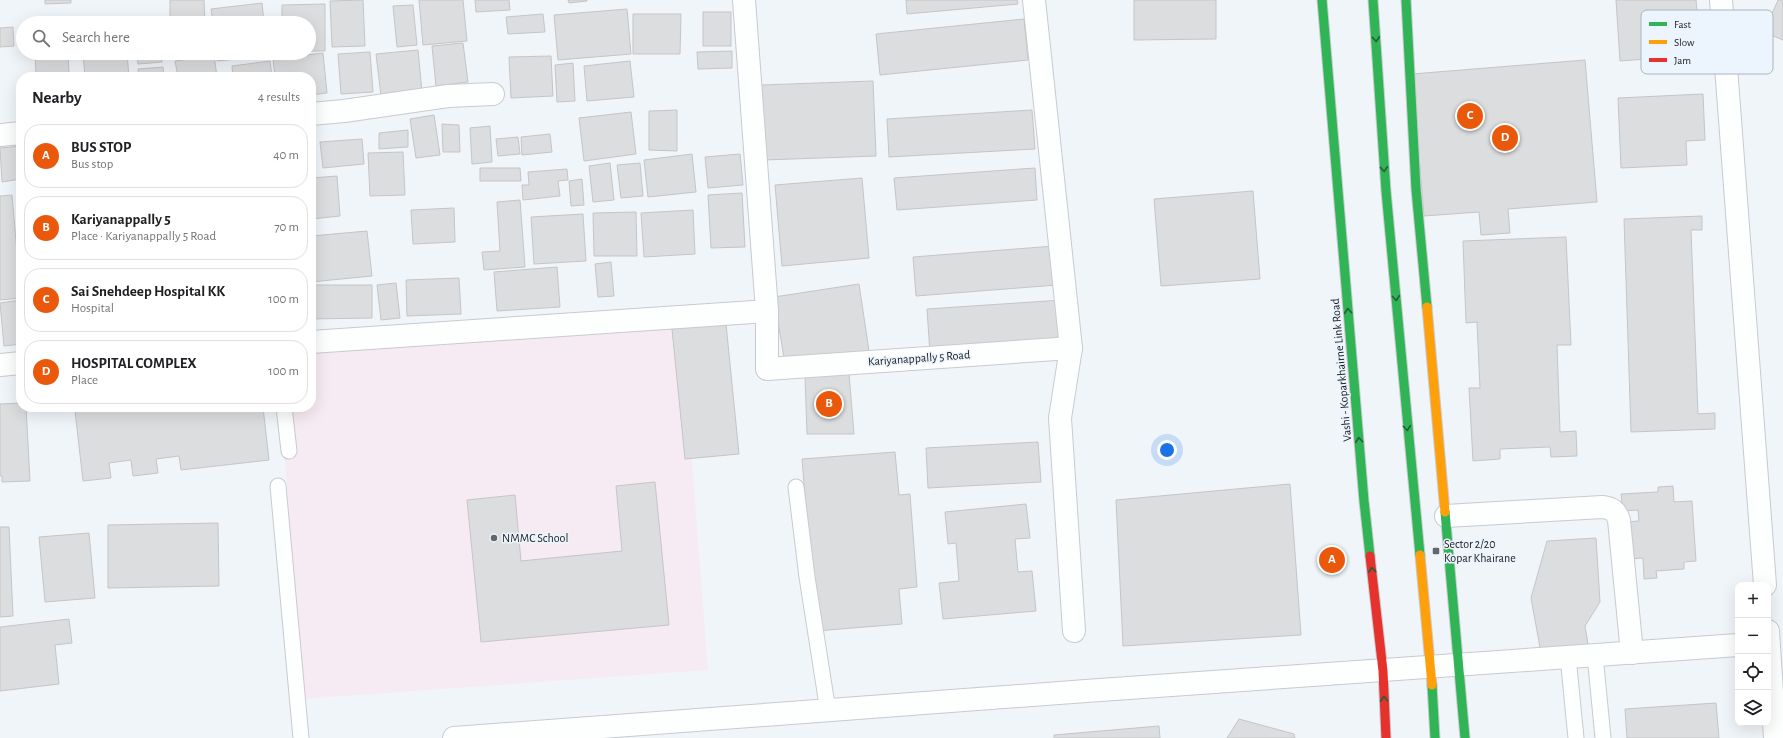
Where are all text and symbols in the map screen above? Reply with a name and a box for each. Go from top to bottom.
legend [1641,10,1773,74]
search box [16,16,316,60]
text: Fast [1674,19,1692,30]
icon: search [30,27,52,49]
text: Search here [62,30,130,45]
one-way arrow [1371,36,1380,42]
text: Slow [1674,37,1695,48]
text: Jam [1674,55,1691,66]
text: Nearby [32,89,82,106]
text: 4 results [258,91,300,104]
pin: C [1457,101,1483,131]
pin: D [1492,123,1518,153]
text: BUS STOP [71,140,131,155]
text: A [42,149,50,162]
text: 40 m [273,149,299,162]
text: Bus stop [71,158,113,171]
one-way arrow [1380,166,1389,172]
text: Kariyanappally 5 [71,212,171,227]
text: B [42,221,50,234]
text: 70 m [274,221,299,234]
text: Place · Kariyanappally 5 Road [71,230,216,243]
text: Sai Snehdeep Hospital KK [71,284,225,299]
text: C [43,293,49,306]
text: 100 m [268,293,299,306]
one-way arrow [1391,295,1400,301]
street label: Vashi - Koparkhairne Link Road [1329,298,1353,442]
text: Hospital [71,302,114,315]
one-way arrow [1344,308,1353,314]
street label: Kariyanappally 5 Road [868,348,971,369]
text: HOSPITAL COMPLEX [71,356,197,371]
text: D [42,365,50,378]
text: 100 m [268,365,299,378]
text: Place [71,374,98,387]
pin: B [816,389,842,419]
one-way arrow [1403,425,1412,431]
one-way arrow [1355,437,1364,443]
your location [1157,440,1177,460]
place label: NMMC School [502,532,568,544]
marker: NMMC School [489,533,499,543]
place label: Sector 2/20 Kopar Khairane [1444,538,1516,564]
pin: A [1319,545,1345,575]
marker: Sector 2/20 Kopar Khairane [1431,546,1441,556]
one-way arrow [1367,567,1376,573]
map controls [1735,582,1771,726]
button: + [1735,582,1771,618]
button: − [1735,618,1771,654]
button: locate [1735,654,1771,690]
button: layers [1735,690,1771,726]
one-way arrow [1380,696,1389,702]

